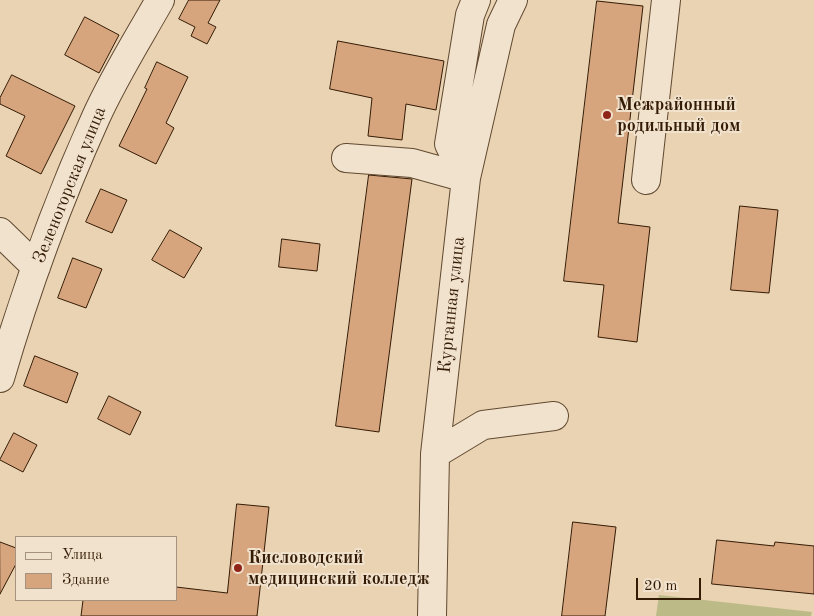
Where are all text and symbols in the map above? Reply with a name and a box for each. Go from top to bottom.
place label: Межрайонный родильный дом [617,94,741,136]
street label: Зеленогорская улица [29,104,111,266]
marker: Межрайонный родильный дом [601,109,613,121]
street label: Курганная улица [434,236,470,374]
legend [15,536,178,601]
place label: Кисловодский медицинский колледж [248,547,430,590]
text: Улица [62,548,103,563]
marker: Кисловодский медицинский колледж [232,562,244,574]
scale bar [639,568,704,600]
text: Здание [62,573,109,588]
text: 20 m [644,579,678,594]

